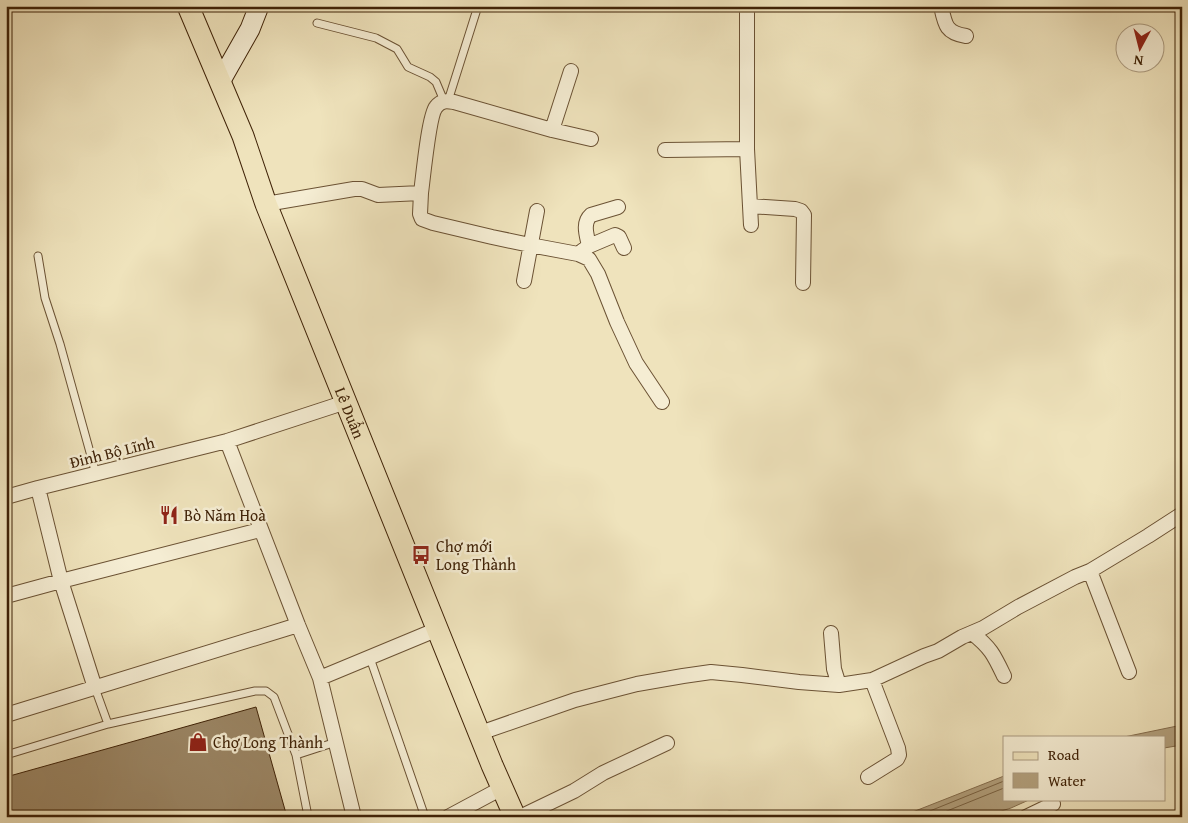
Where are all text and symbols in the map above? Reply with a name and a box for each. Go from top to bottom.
north arrow [1116,22,1166,72]
text: N [1132,50,1144,71]
street label: Lê Duẩn [329,383,371,442]
street label: Đinh Bộ Lĩnh [67,430,157,474]
place label: Bò Năm Hoà [184,503,266,527]
restaurant icon: Bò Năm Hoà [158,504,180,526]
place label: Chợ mới Long Thành [436,534,516,576]
bus stop icon: Chợ mới Long Thành [410,544,432,566]
place label: Chợ Long Thành [213,730,323,754]
shop icon: Chợ Long Thành [187,731,209,753]
legend [1003,736,1166,800]
text: Road [1048,744,1079,765]
text: Water [1048,770,1086,791]

